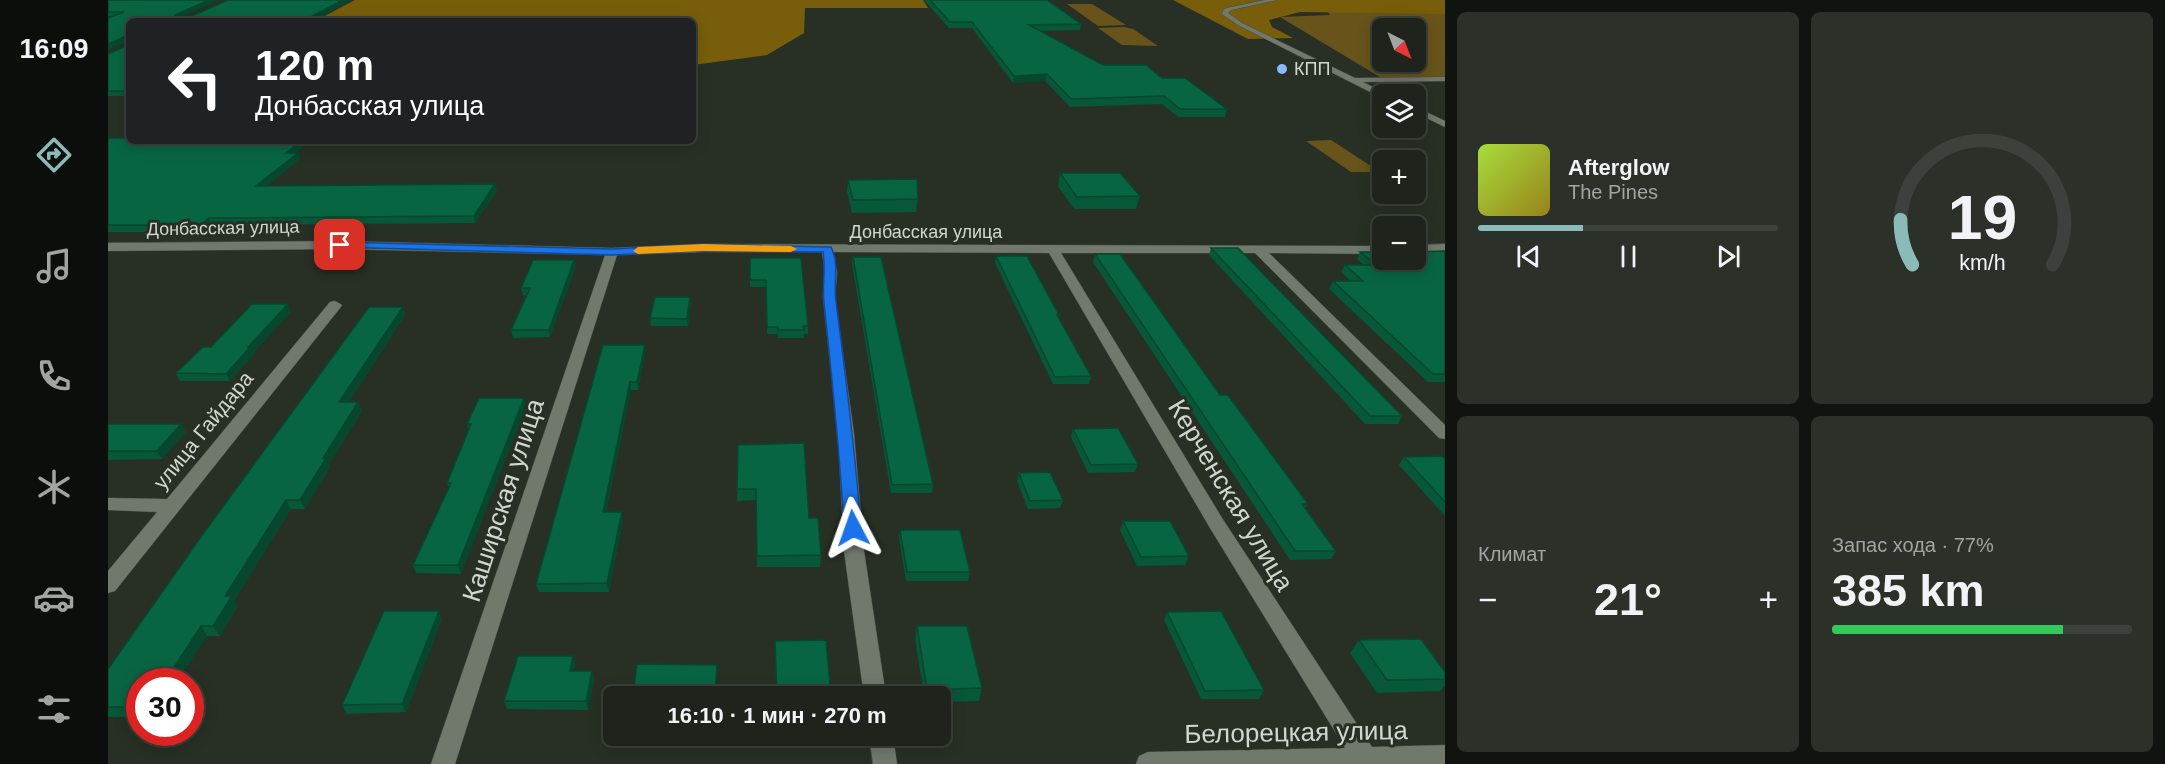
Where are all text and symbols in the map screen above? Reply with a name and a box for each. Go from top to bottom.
north arrow [1372,18,1426,72]
map controls [1372,18,1426,270]
text: 16:09 [19,34,89,64]
icon: left [156,42,234,120]
text: 120 m [255,42,374,89]
place label: КПП [1294,59,1330,79]
marker: КПП [1275,62,1289,76]
button: layers [1372,84,1426,138]
text: Донбасская улица [255,91,484,121]
icon: directions [33,134,75,176]
button: + [1372,150,1426,204]
text: Afterglow [1568,155,1669,180]
text: The Pines [1568,181,1658,203]
text: 19 [1947,183,2017,252]
button: − [1372,216,1426,270]
street label: Донбасская улица [146,217,301,239]
pin [314,219,365,270]
street label: Донбасская улица [850,222,1003,242]
icon: arrive [323,228,356,261]
icon: previous [1512,240,1545,273]
icon: pause [1612,240,1645,273]
icon: next [1712,240,1745,273]
icon: music [33,245,75,287]
text: km/h [1959,252,2005,276]
icon: phone [33,355,75,397]
street label: улица Гайдара [149,366,258,493]
street label: Каширская улица [456,394,550,605]
street label: Керченская улица [1162,394,1300,597]
icon: climate [33,466,75,508]
position arrow [821,496,885,560]
text: Запас хода · 77% [1832,534,1994,556]
text: Климат [1478,543,1546,565]
text: 385 km [1832,565,1985,616]
text: 21° [1594,574,1662,625]
icon: car [33,577,75,619]
text: − [1478,581,1497,618]
text: + [1759,581,1778,618]
speed limit sign: 30 [126,668,204,746]
icon: filters [33,688,75,730]
text: 16:10 · 1 мин · 270 m [667,703,887,728]
street label: Белорецкая улица [1184,715,1409,749]

